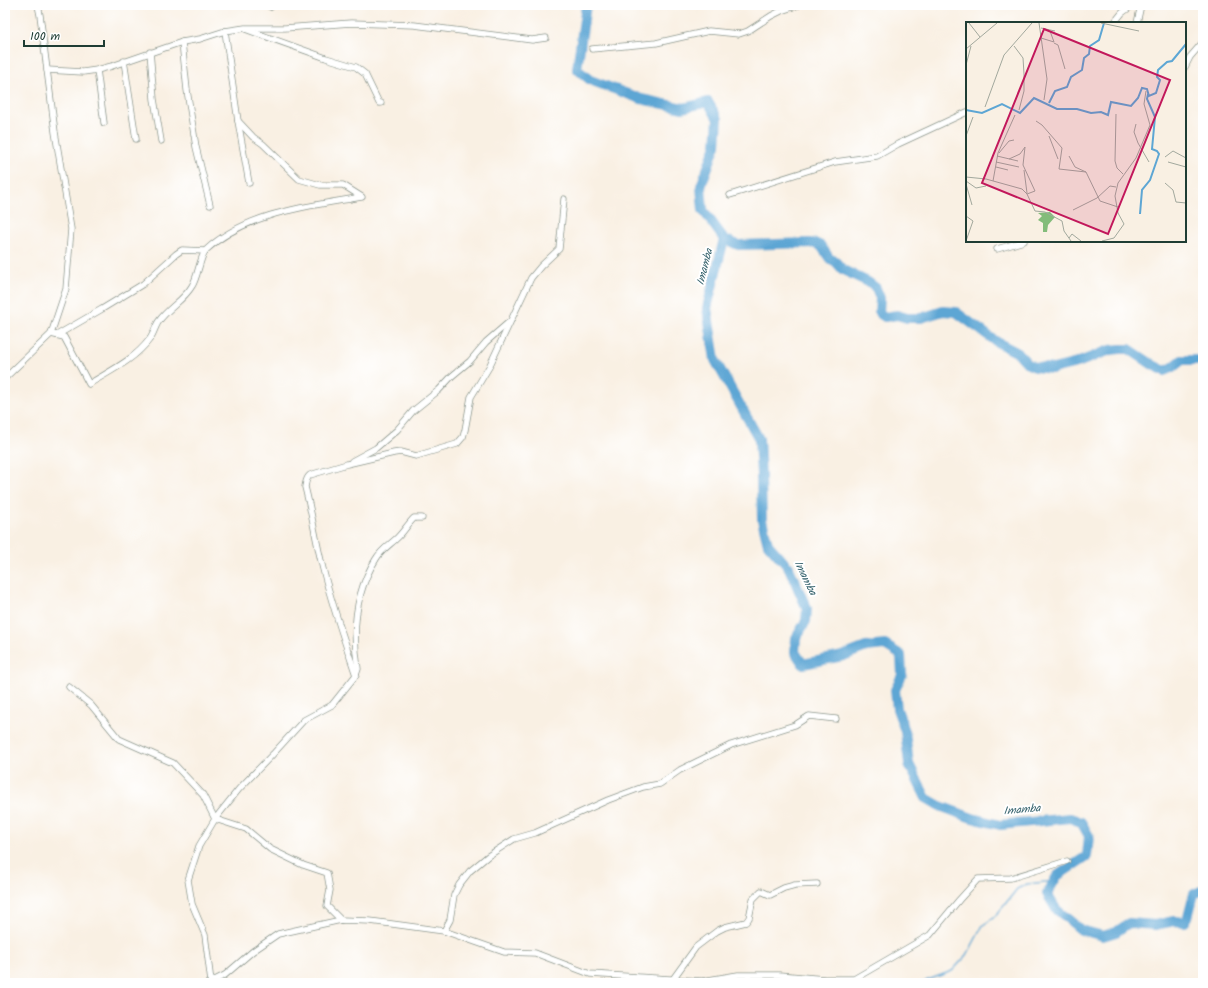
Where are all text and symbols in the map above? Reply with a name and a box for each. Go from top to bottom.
scale bar [24,22,104,48]
inset map [966,22,1186,242]
text: 100 m [30,27,61,46]
water label: Imamba [692,246,718,287]
water label: Imamba [789,557,822,599]
water label: Imamba [1003,799,1042,821]

